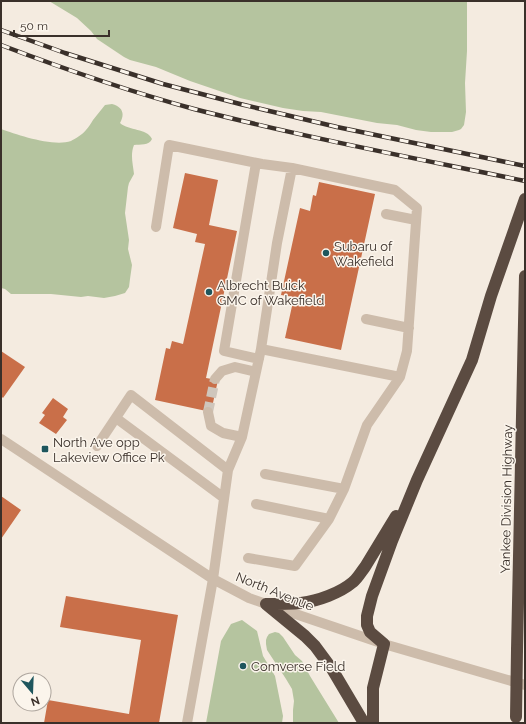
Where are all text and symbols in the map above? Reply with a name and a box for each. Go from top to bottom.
scale bar [14,12,109,38]
text: 50 m [20,19,48,33]
place label: Subaru of Wakefield [334,239,394,269]
marker: Subaru of Wakefield [321,248,331,258]
place label: Albrecht Buick GMC of Wakefield [217,278,324,308]
marker: Albrecht Buick GMC of Wakefield [204,287,214,297]
street label: Yankee Division Highway [498,424,515,574]
place label: North Ave opp Lakeview Office Pk [53,435,165,465]
marker: North Ave opp Lakeview Office Pk [40,444,50,454]
street label: North Avenue [234,569,316,614]
place label: Comverse Field [251,659,345,674]
marker: Comverse Field [238,661,248,671]
north arrow [12,672,52,712]
text: N [29,693,41,708]

